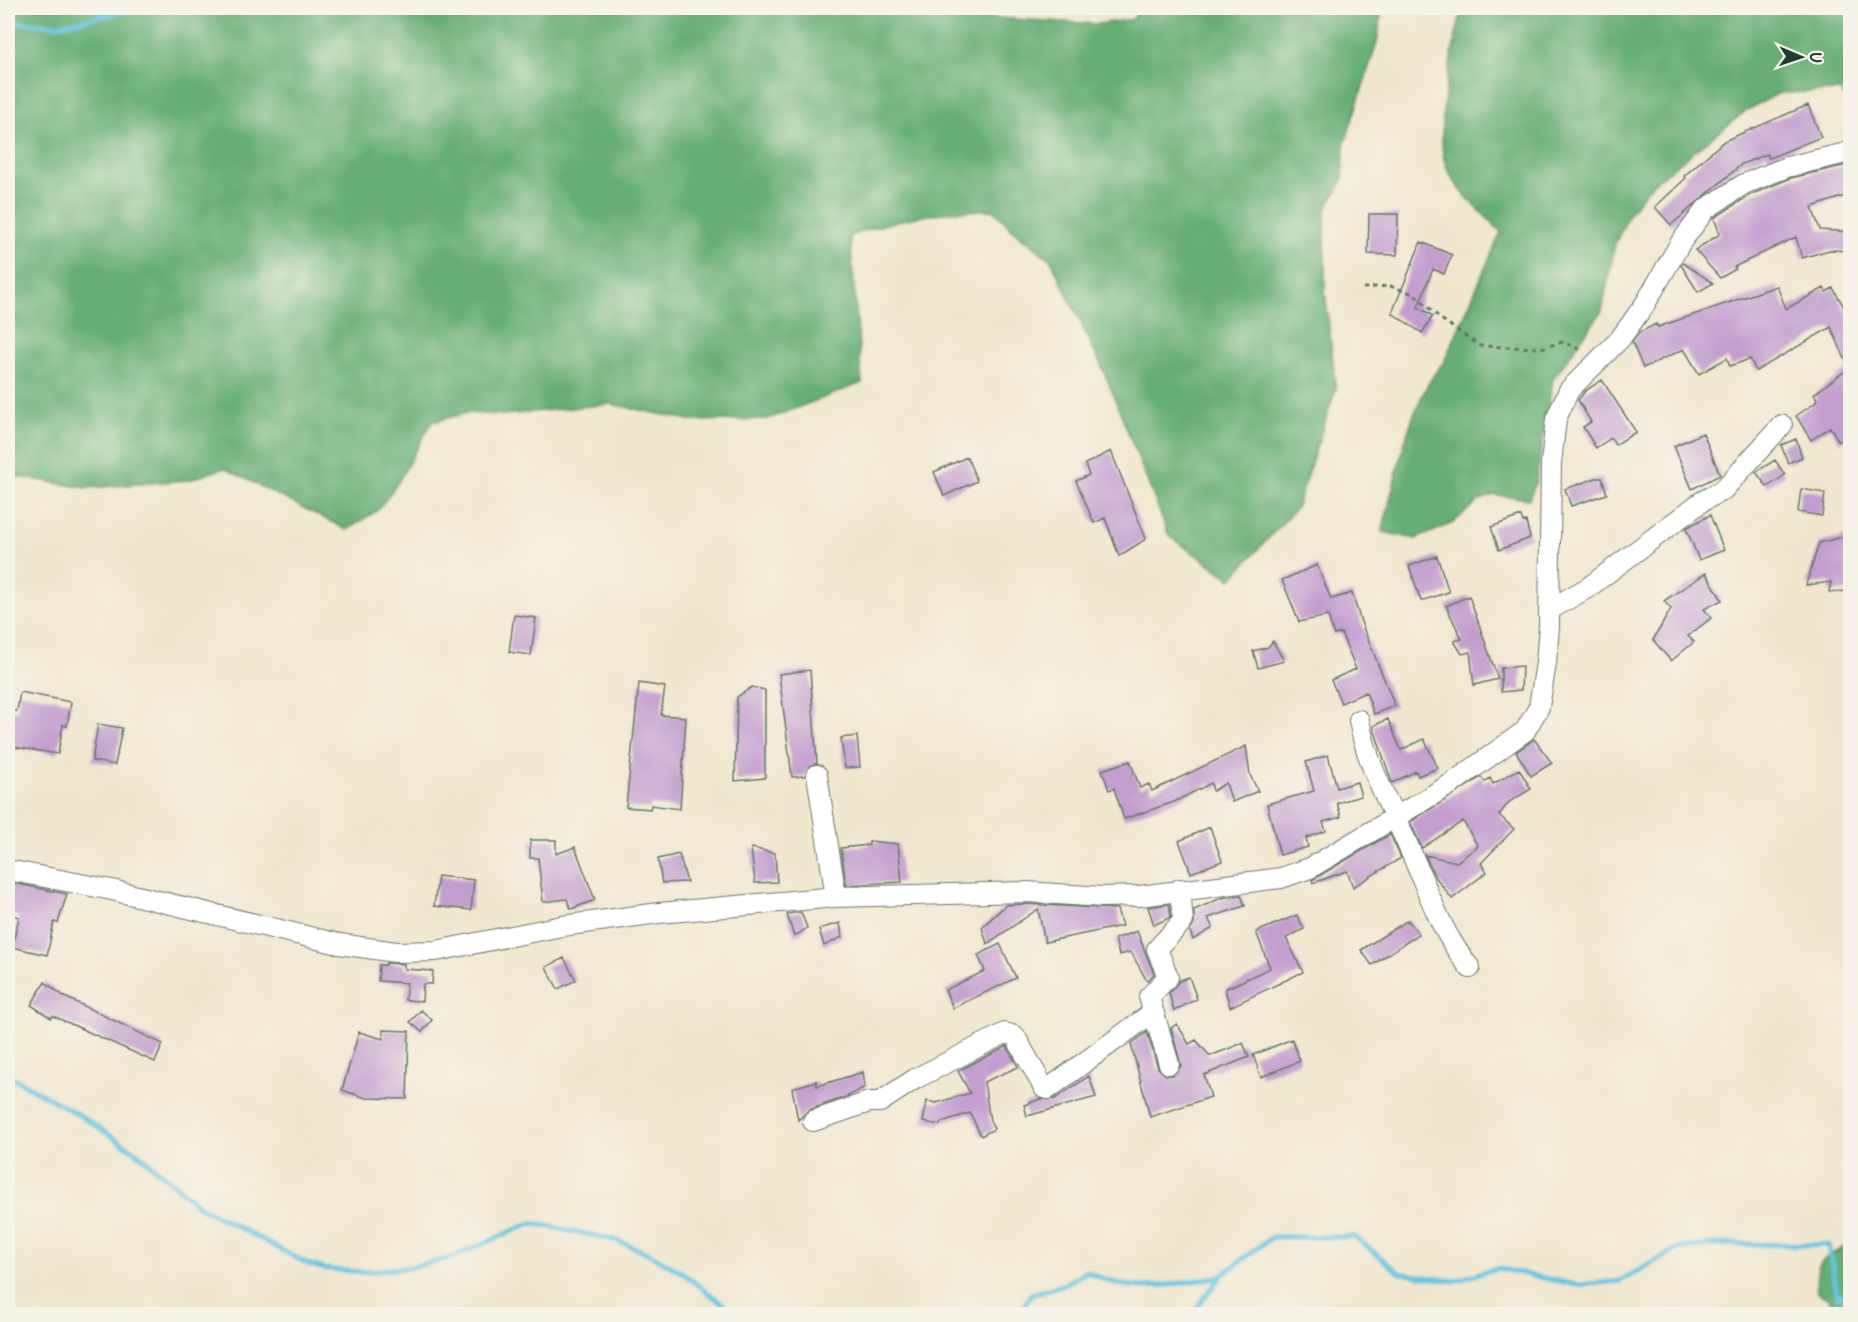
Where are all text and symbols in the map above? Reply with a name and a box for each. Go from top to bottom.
north arrow [1771,27,1831,87]
text: U [1805,52,1825,64]

